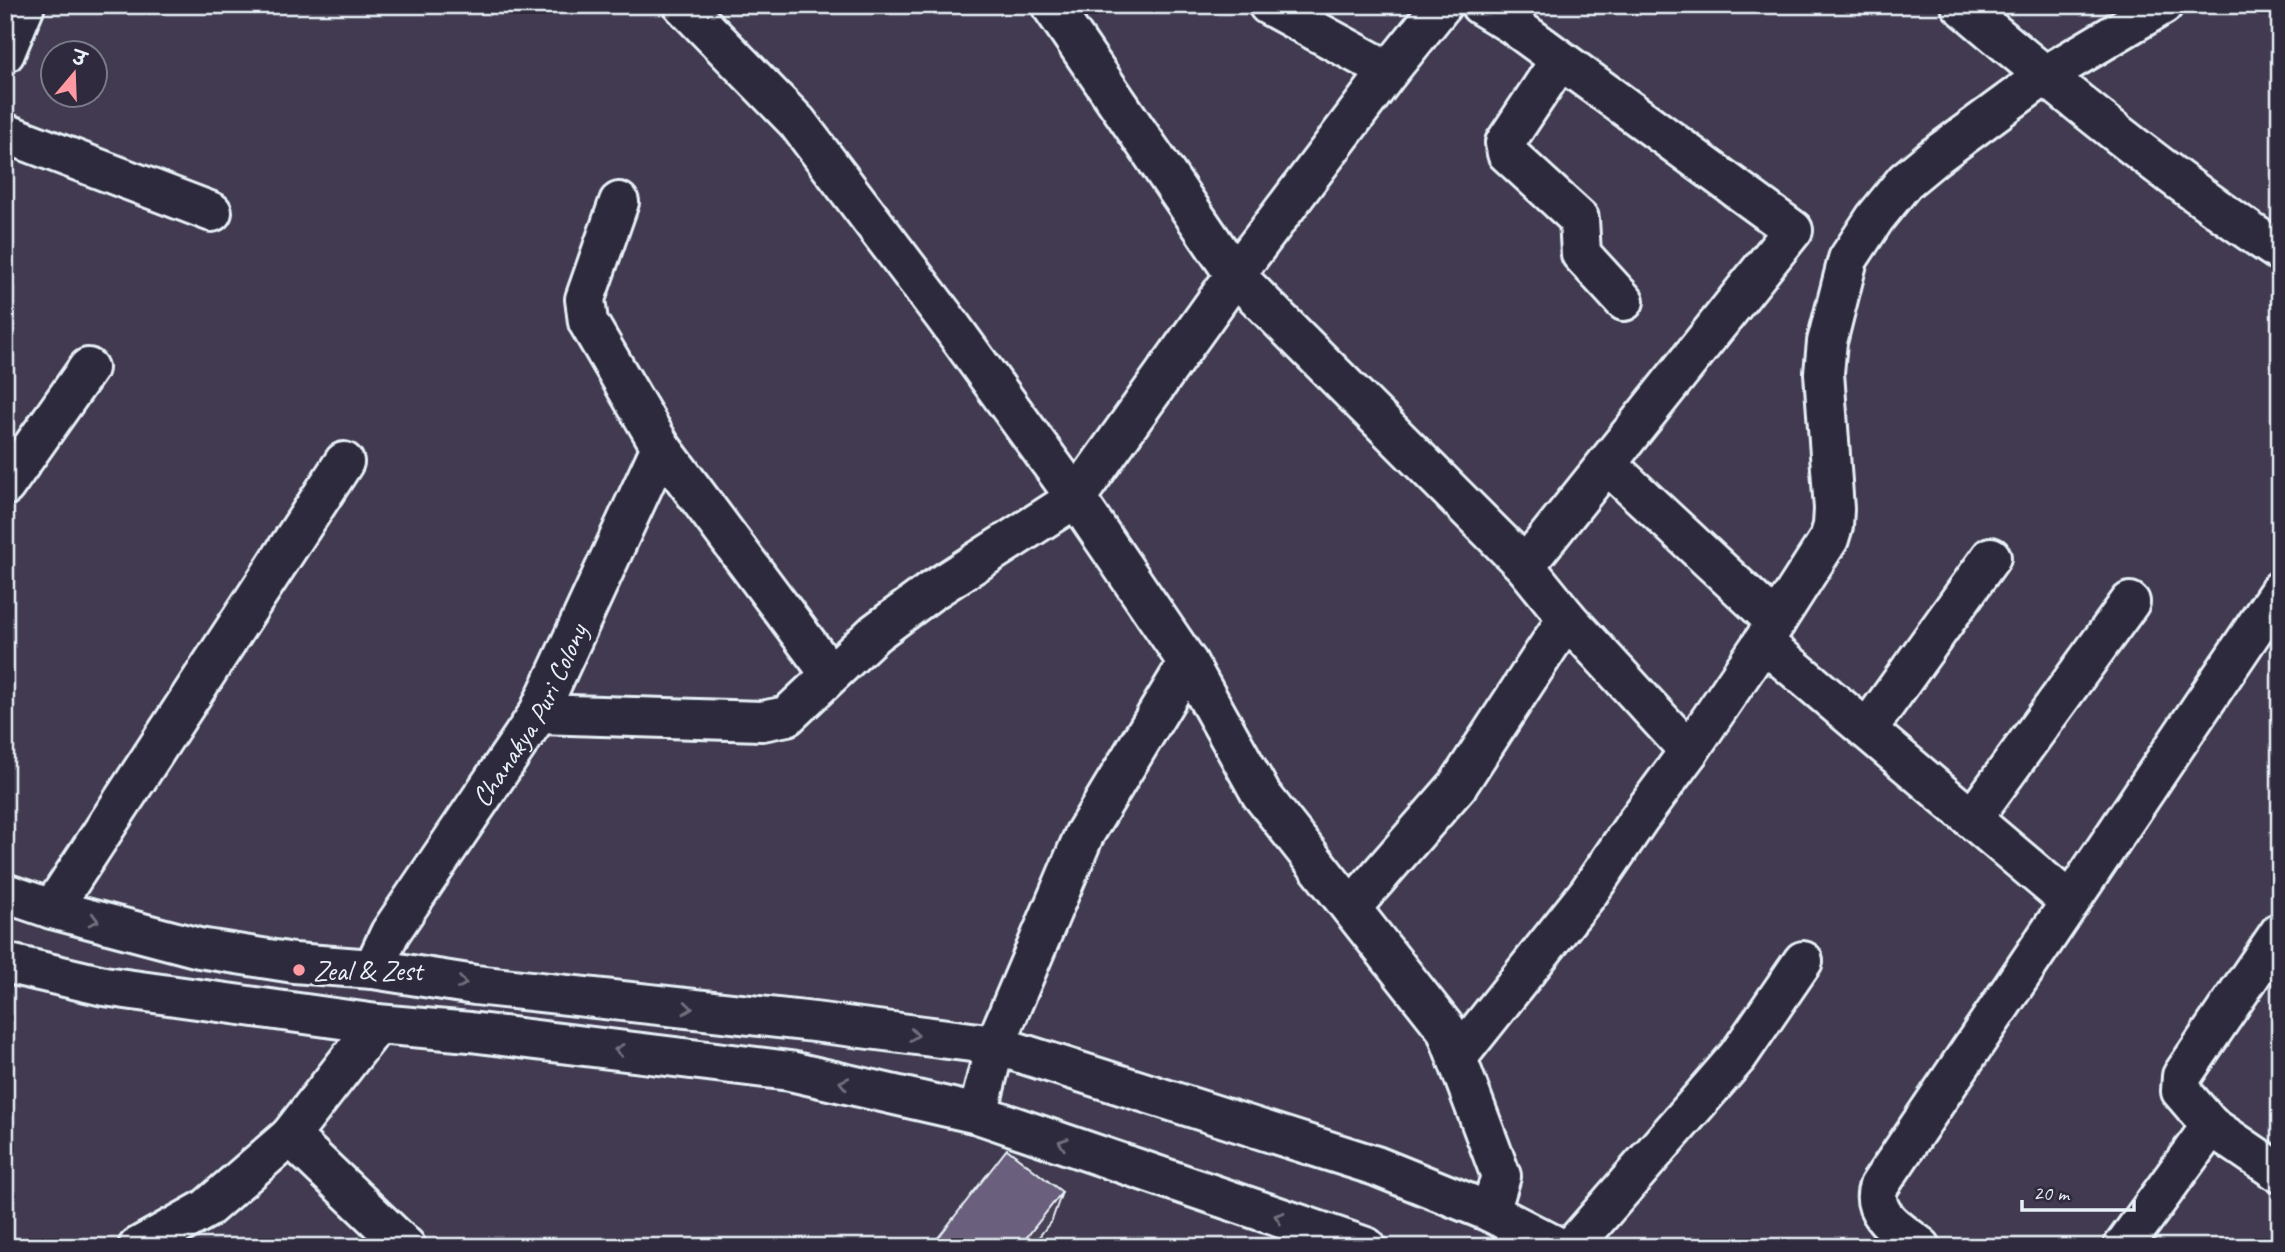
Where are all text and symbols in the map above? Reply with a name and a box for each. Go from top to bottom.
north arrow [38,38,108,108]
text: उ [67,45,91,73]
street label: Chanakya Puri Colony [464,616,596,813]
one-way arrow [88,912,100,926]
place label: Zeal & Zest [313,953,425,988]
marker: Zeal & Zest [291,962,307,978]
one-way arrow [457,975,468,990]
one-way arrow [683,1001,694,1016]
one-way arrow [909,1027,920,1042]
one-way arrow [613,1043,625,1058]
one-way arrow [838,1077,850,1091]
one-way arrow [1058,1137,1070,1151]
scale bar [2022,1168,2134,1212]
text: 20 m [2033,1180,2071,1206]
one-way arrow [1273,1211,1285,1225]

